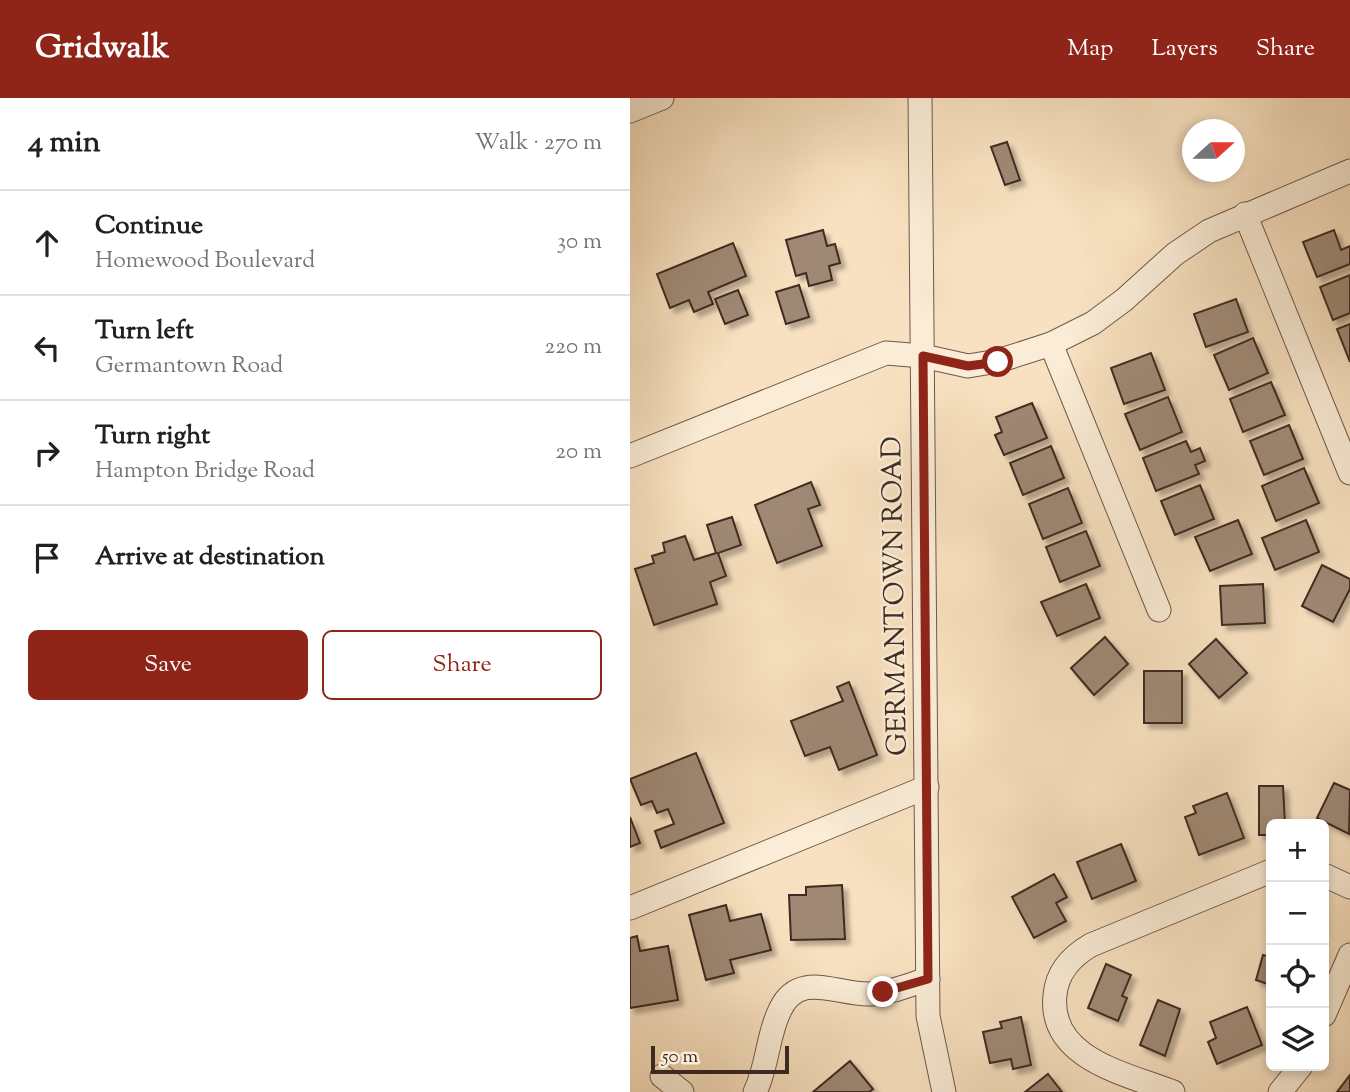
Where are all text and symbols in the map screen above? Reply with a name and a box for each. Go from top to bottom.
text: Gridwalk [35,25,169,73]
text: Map [1067,32,1113,66]
text: Layers [1151,32,1218,66]
text: Share [1256,32,1315,66]
north arrow [1182,119,1245,182]
text: 4 min [28,122,101,165]
text: Walk · 270 m [474,127,602,160]
text: Continue [95,208,203,245]
icon: ahead [28,224,66,262]
text: 30 m [557,226,602,259]
text: Homewood Boulevard [95,245,315,278]
text: Turn left [95,313,194,350]
icon: left [28,329,66,367]
text: 220 m [544,331,602,364]
route start [982,346,1013,377]
text: Germantown Road [95,350,283,383]
text: Turn right [95,418,210,455]
icon: right [28,434,66,472]
text: 20 m [555,436,602,469]
street label: GERMANTOWN ROAD [873,436,919,756]
text: Hampton Bridge Road [95,455,315,488]
icon: arrive [28,539,66,577]
text: Arrive at destination [95,539,325,576]
button: Save [28,630,308,700]
button: Share [322,630,602,700]
map controls [1266,819,1329,1071]
button: + [1266,819,1329,882]
button: − [1266,882,1329,945]
button: locate [1266,945,1329,1008]
route end [867,976,898,1007]
button: layers [1266,1008,1329,1071]
scale bar [651,1043,789,1075]
text: 50 m [662,1044,698,1071]

